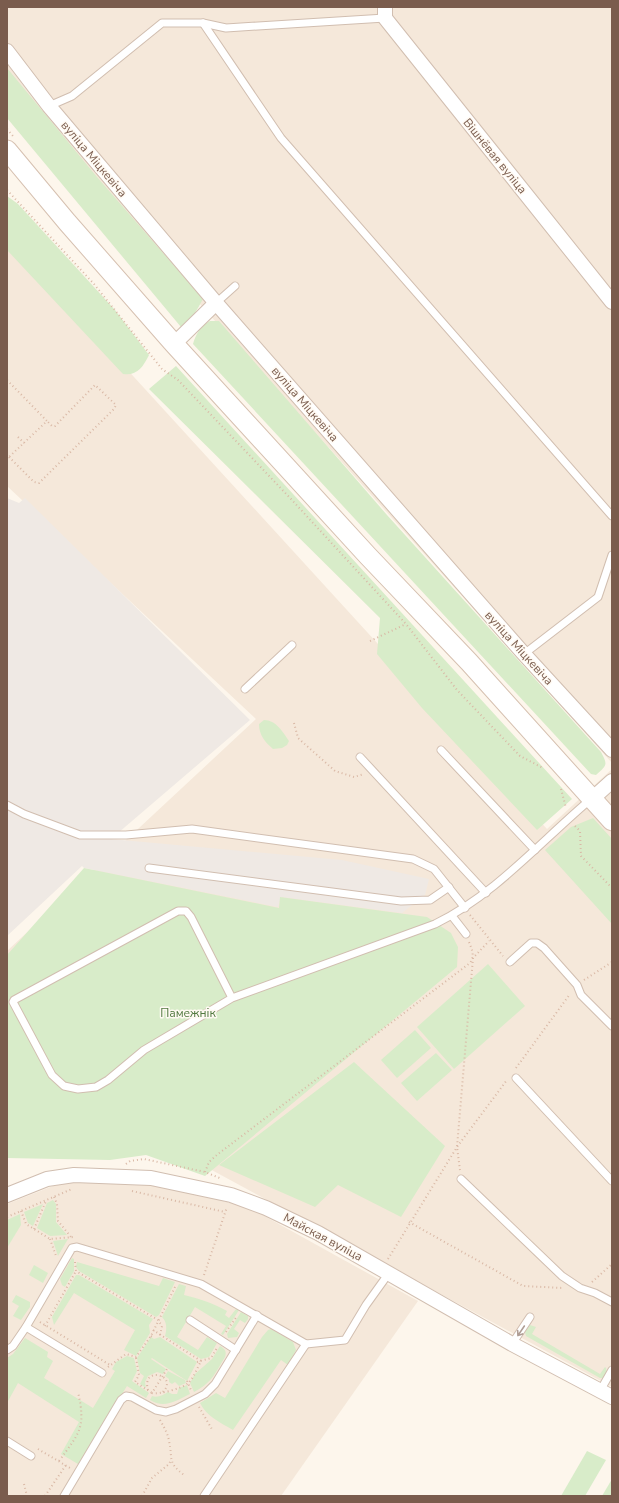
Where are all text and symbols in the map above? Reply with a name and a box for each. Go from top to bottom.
street label: Вішнёвая вуліца [460,115,530,197]
street label: вуліца Міцкевіча [57,118,131,200]
street label: вуліца Міцкевіча [268,363,342,445]
street label: вуліца Міцкевіча [481,607,557,689]
park label: Памежнік [160,1005,217,1021]
street label: Майская вуліца [281,1209,365,1265]
one-way arrow [517,1325,525,1336]

